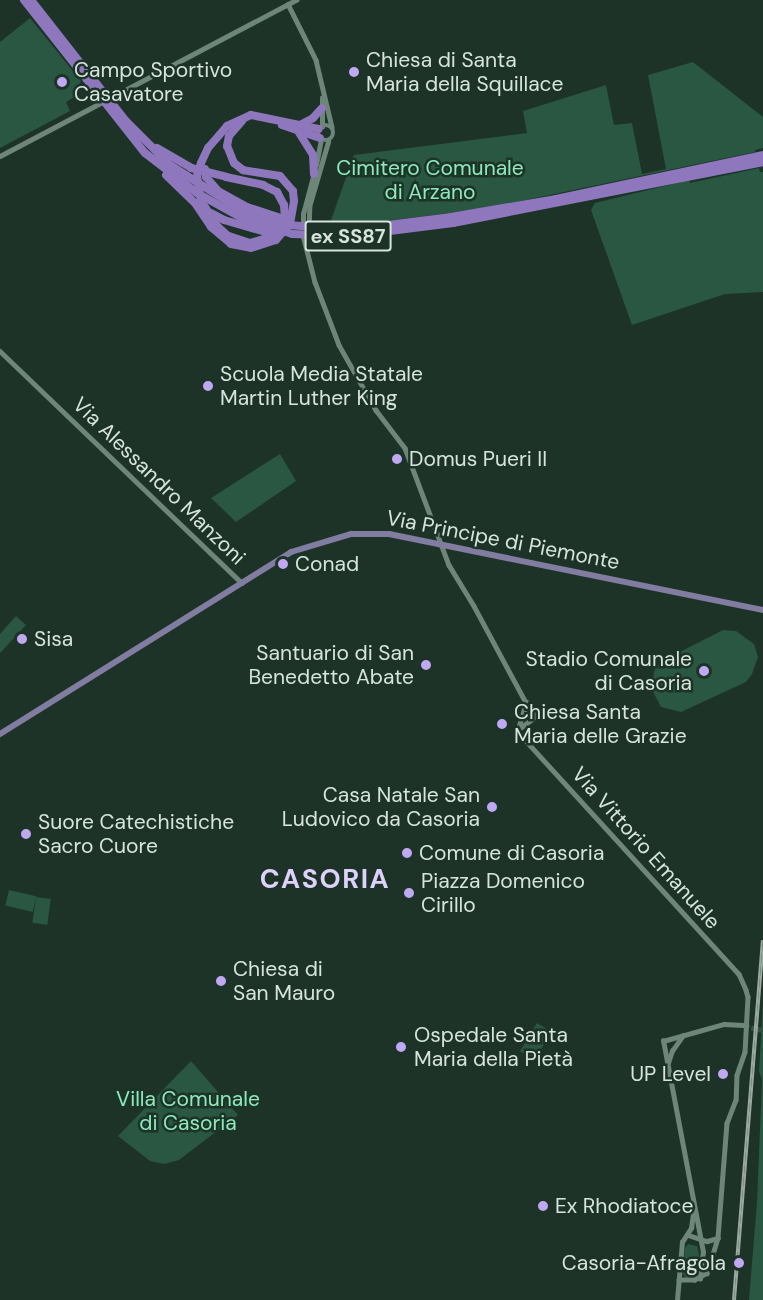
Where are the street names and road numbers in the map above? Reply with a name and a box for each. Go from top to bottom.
road number: ex SS87 [304,219,392,253]
street label: Via Alessandro Manzoni [67,392,251,570]
street label: Via Principe di Piemonte [384,505,622,575]
street label: Via Vittorio Emanuele [567,762,725,934]

